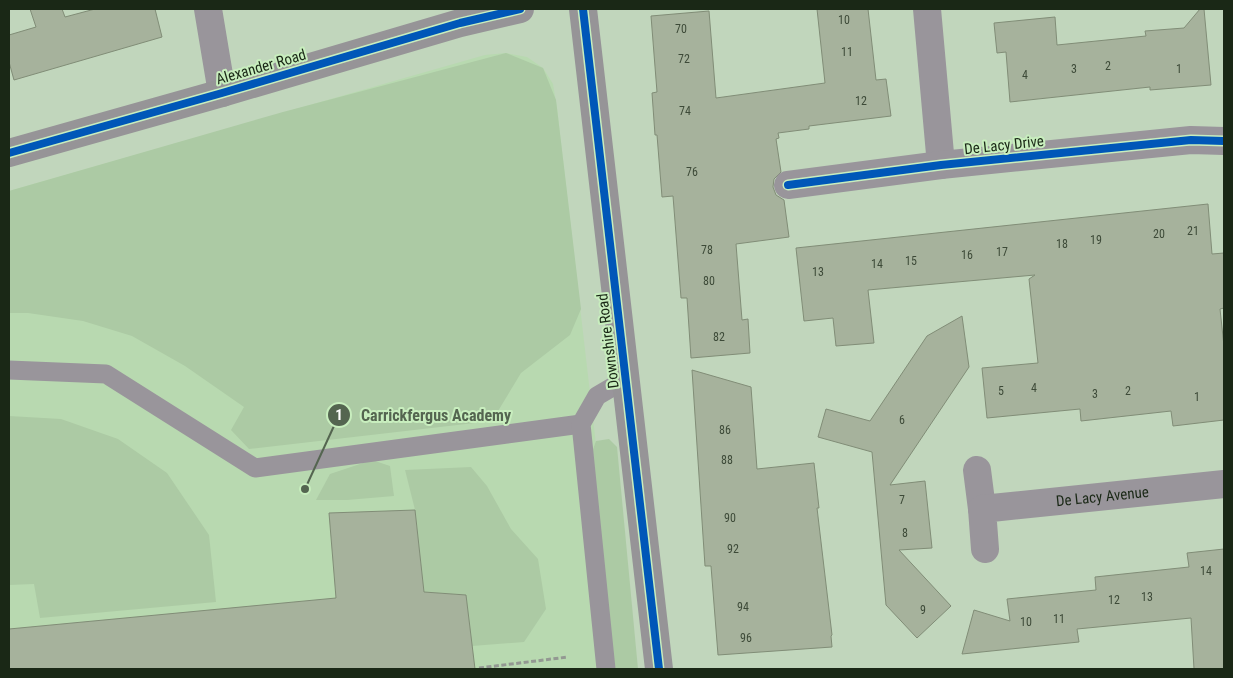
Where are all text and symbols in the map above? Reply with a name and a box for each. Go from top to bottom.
house number: 10 [838,13,850,27]
house number: 70 [675,22,687,36]
house number: 11 [841,45,853,59]
street label: Alexander Road [214,46,308,88]
house number: 72 [678,52,690,66]
house number: 2 [1105,59,1111,73]
house number: 3 [1071,62,1077,76]
house number: 1 [1176,62,1182,76]
house number: 4 [1022,68,1028,82]
house number: 12 [855,94,867,108]
house number: 74 [679,104,691,118]
street label: De Lacy Drive [963,132,1045,158]
house number: 76 [686,165,698,179]
house number: 21 [1187,224,1199,238]
house number: 20 [1153,227,1165,241]
house number: 19 [1090,233,1102,247]
house number: 18 [1056,237,1068,251]
house number: 78 [701,243,713,257]
house number: 17 [996,245,1008,259]
house number: 16 [961,248,973,262]
house number: 15 [905,254,917,268]
house number: 14 [871,257,883,271]
house number: 13 [812,265,824,279]
house number: 80 [703,274,715,288]
street label: Downshire Road [593,292,623,390]
house number: 82 [713,330,725,344]
house number: 4 [1031,381,1037,395]
house number: 5 [998,384,1004,398]
house number: 2 [1125,384,1131,398]
house number: 3 [1092,387,1098,401]
house number: 1 [1194,390,1200,404]
callout: Carrickfergus Academy [326,400,521,431]
text: 1 [335,406,343,424]
text: Carrickfergus Academy [361,406,511,425]
house number: 6 [899,413,905,427]
house number: 86 [719,423,731,437]
house number: 88 [721,453,733,467]
street label: De Lacy Avenue [1055,483,1150,510]
house number: 7 [899,493,905,507]
house number: 90 [724,511,736,525]
house number: 8 [902,526,908,540]
house number: 92 [727,542,739,556]
house number: 14 [1200,564,1212,578]
house number: 13 [1141,590,1153,604]
house number: 12 [1108,593,1120,607]
house number: 94 [737,600,749,614]
house number: 9 [920,603,926,617]
house number: 11 [1053,612,1065,626]
house number: 10 [1020,615,1032,629]
house number: 96 [740,631,752,645]

